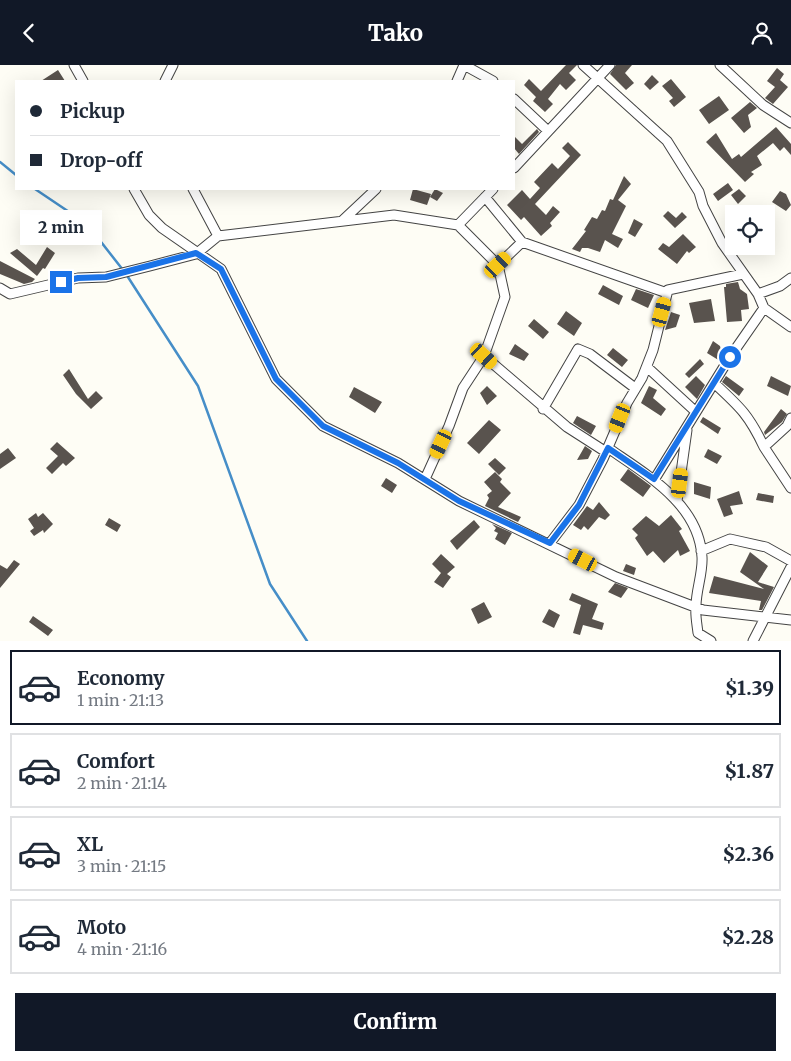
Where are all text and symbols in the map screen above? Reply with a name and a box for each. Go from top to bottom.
icon: back [15,19,43,47]
text: Tako [368,19,423,47]
icon: person [748,19,776,47]
text: Pickup [60,99,125,123]
text: Drop-off [60,148,142,172]
map controls [725,205,775,255]
button: locate [725,205,775,255]
callout: 2 min [20,209,102,245]
text: 2 min [38,217,84,237]
car [481,249,514,281]
route end [50,271,72,293]
car [650,296,673,328]
car [467,340,500,372]
route start [719,346,741,368]
car [607,401,632,435]
car [427,427,454,461]
car [670,467,689,499]
car [566,547,599,573]
icon: car [17,665,62,710]
text: Economy [77,666,165,690]
text: $1.39 [725,676,774,700]
text: 1 min · 21:13 [77,690,164,710]
icon: car [17,748,62,793]
text: Comfort [77,749,155,773]
text: $1.87 [725,759,774,783]
text: 2 min · 21:14 [77,773,167,793]
icon: car [17,831,62,876]
text: XL [77,832,103,856]
text: $2.36 [722,842,774,866]
text: 3 min · 21:15 [77,856,166,876]
icon: car [17,914,62,959]
text: Moto [77,915,126,939]
text: $2.28 [722,925,774,949]
text: 4 min · 21:16 [77,939,167,959]
button: Confirm [15,993,776,1051]

